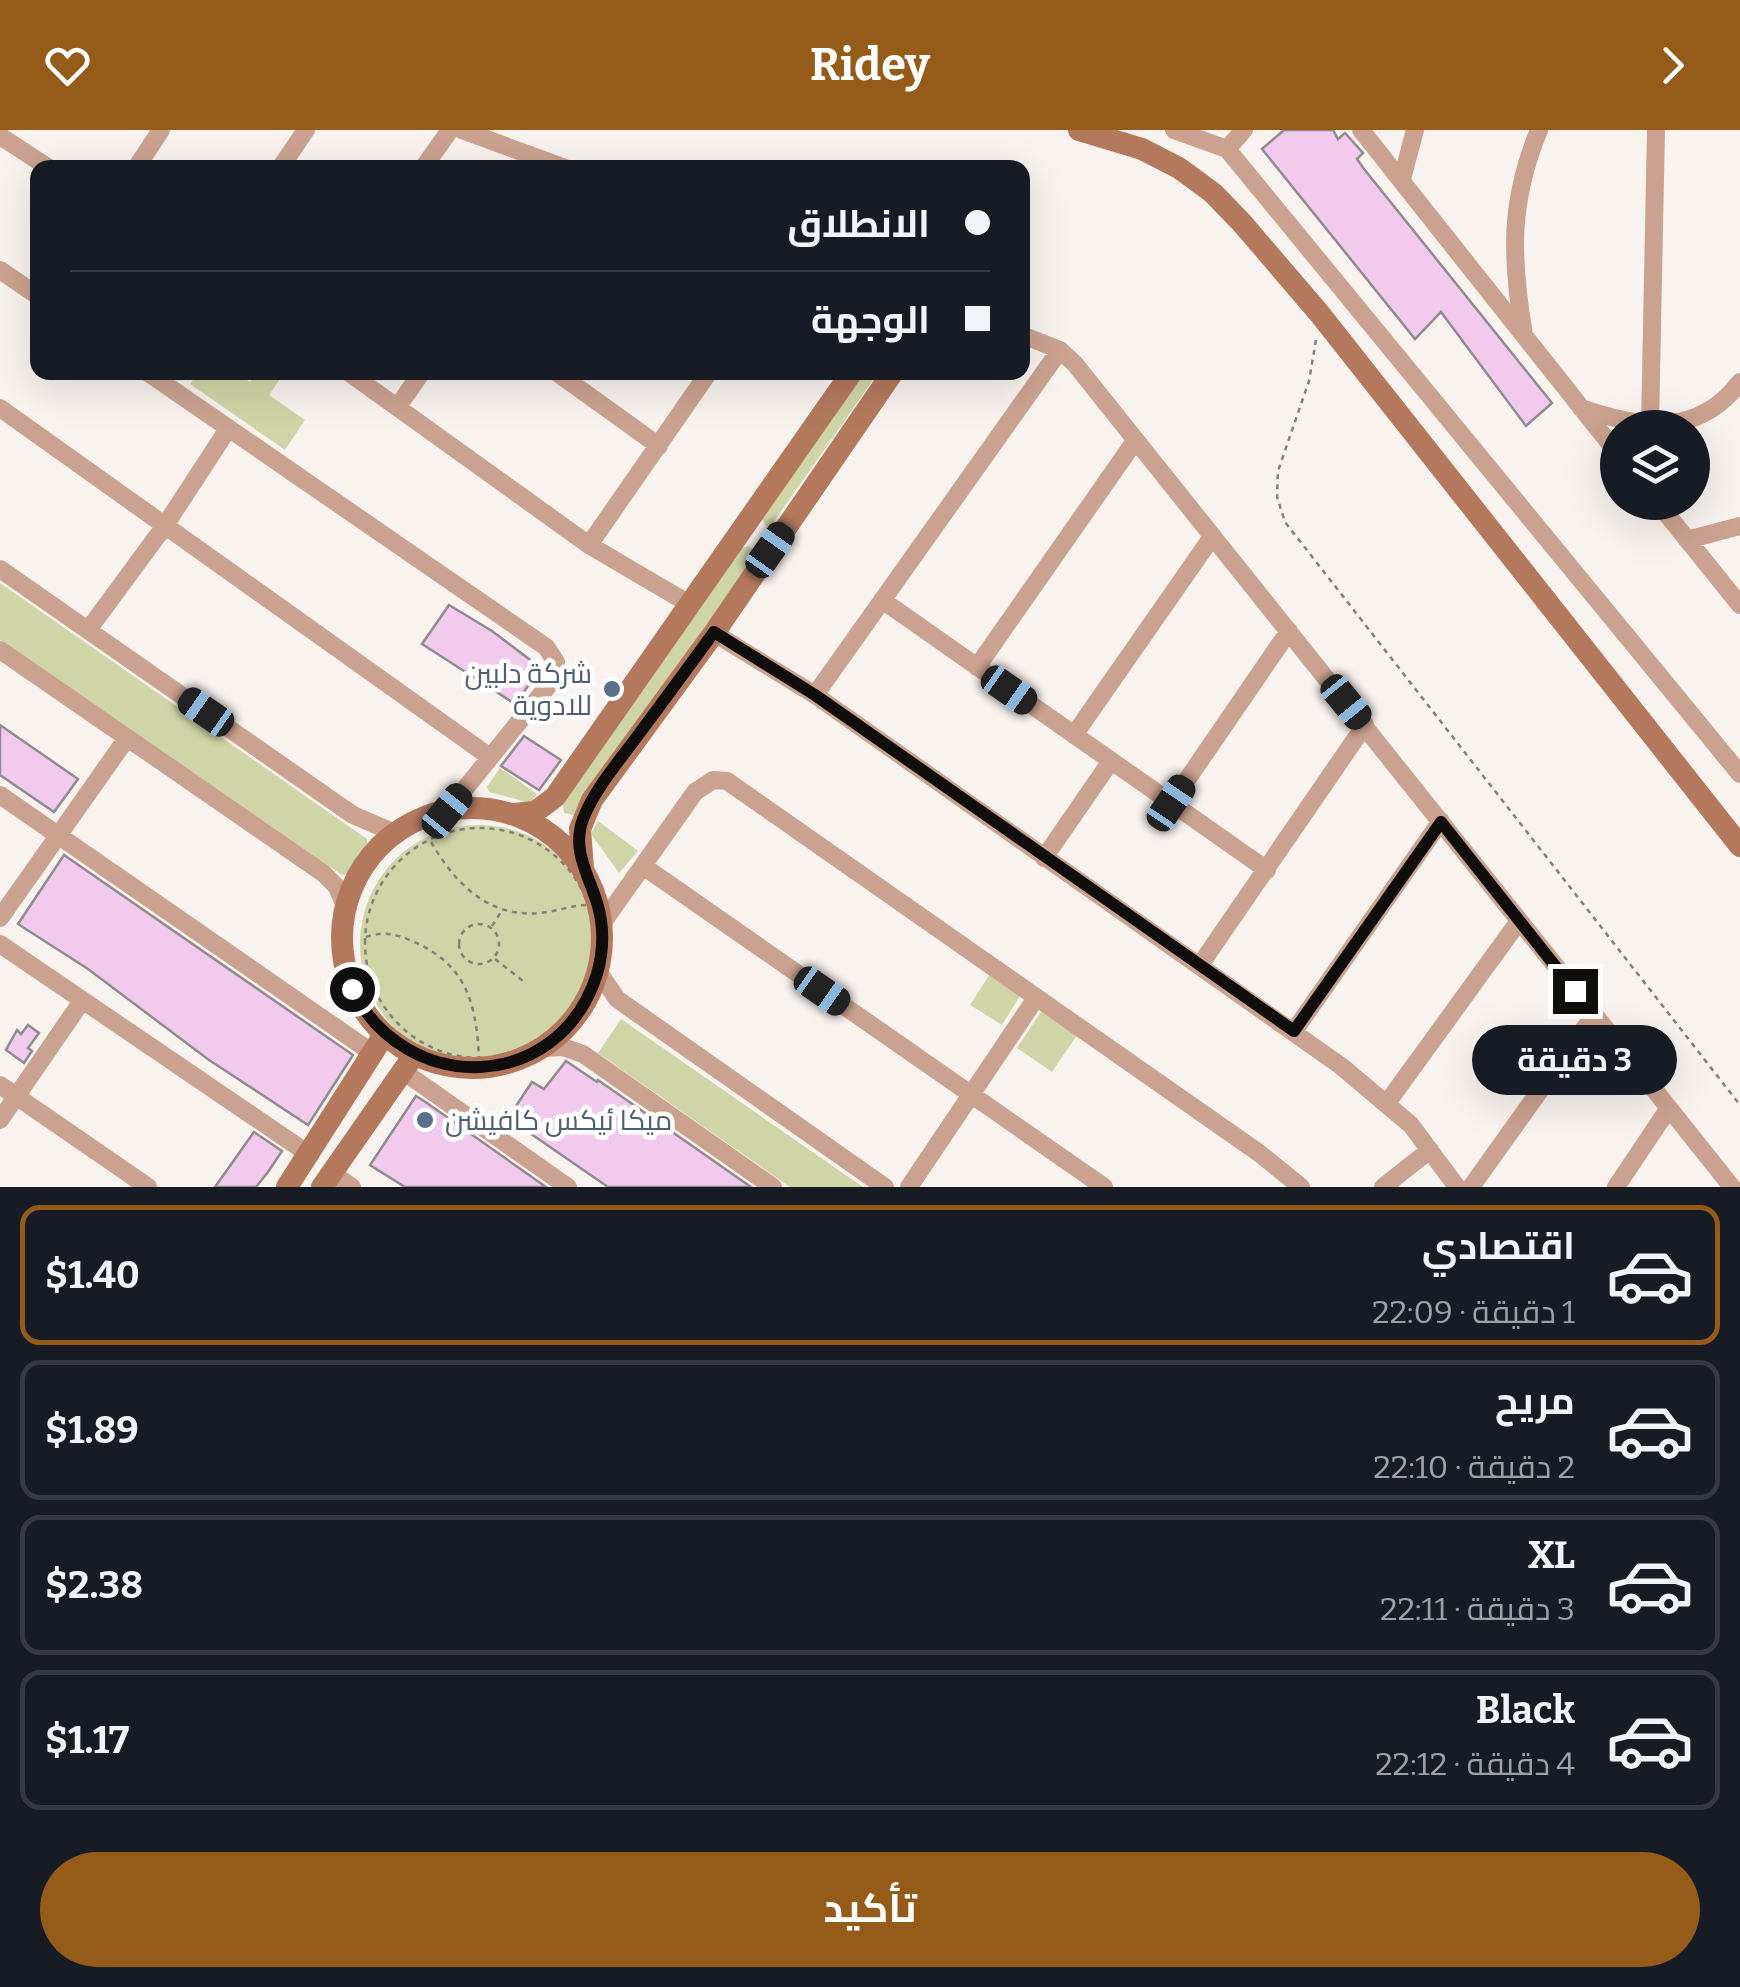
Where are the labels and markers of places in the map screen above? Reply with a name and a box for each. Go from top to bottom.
place label: شركة دلبين للادوية [464,657,592,722]
marker: شركة دلبين للادوية [601,678,623,700]
place label: میکا ئیکس کافیشن [445,1104,672,1137]
marker: میکا ئیکس کافیشن [414,1109,436,1131]

